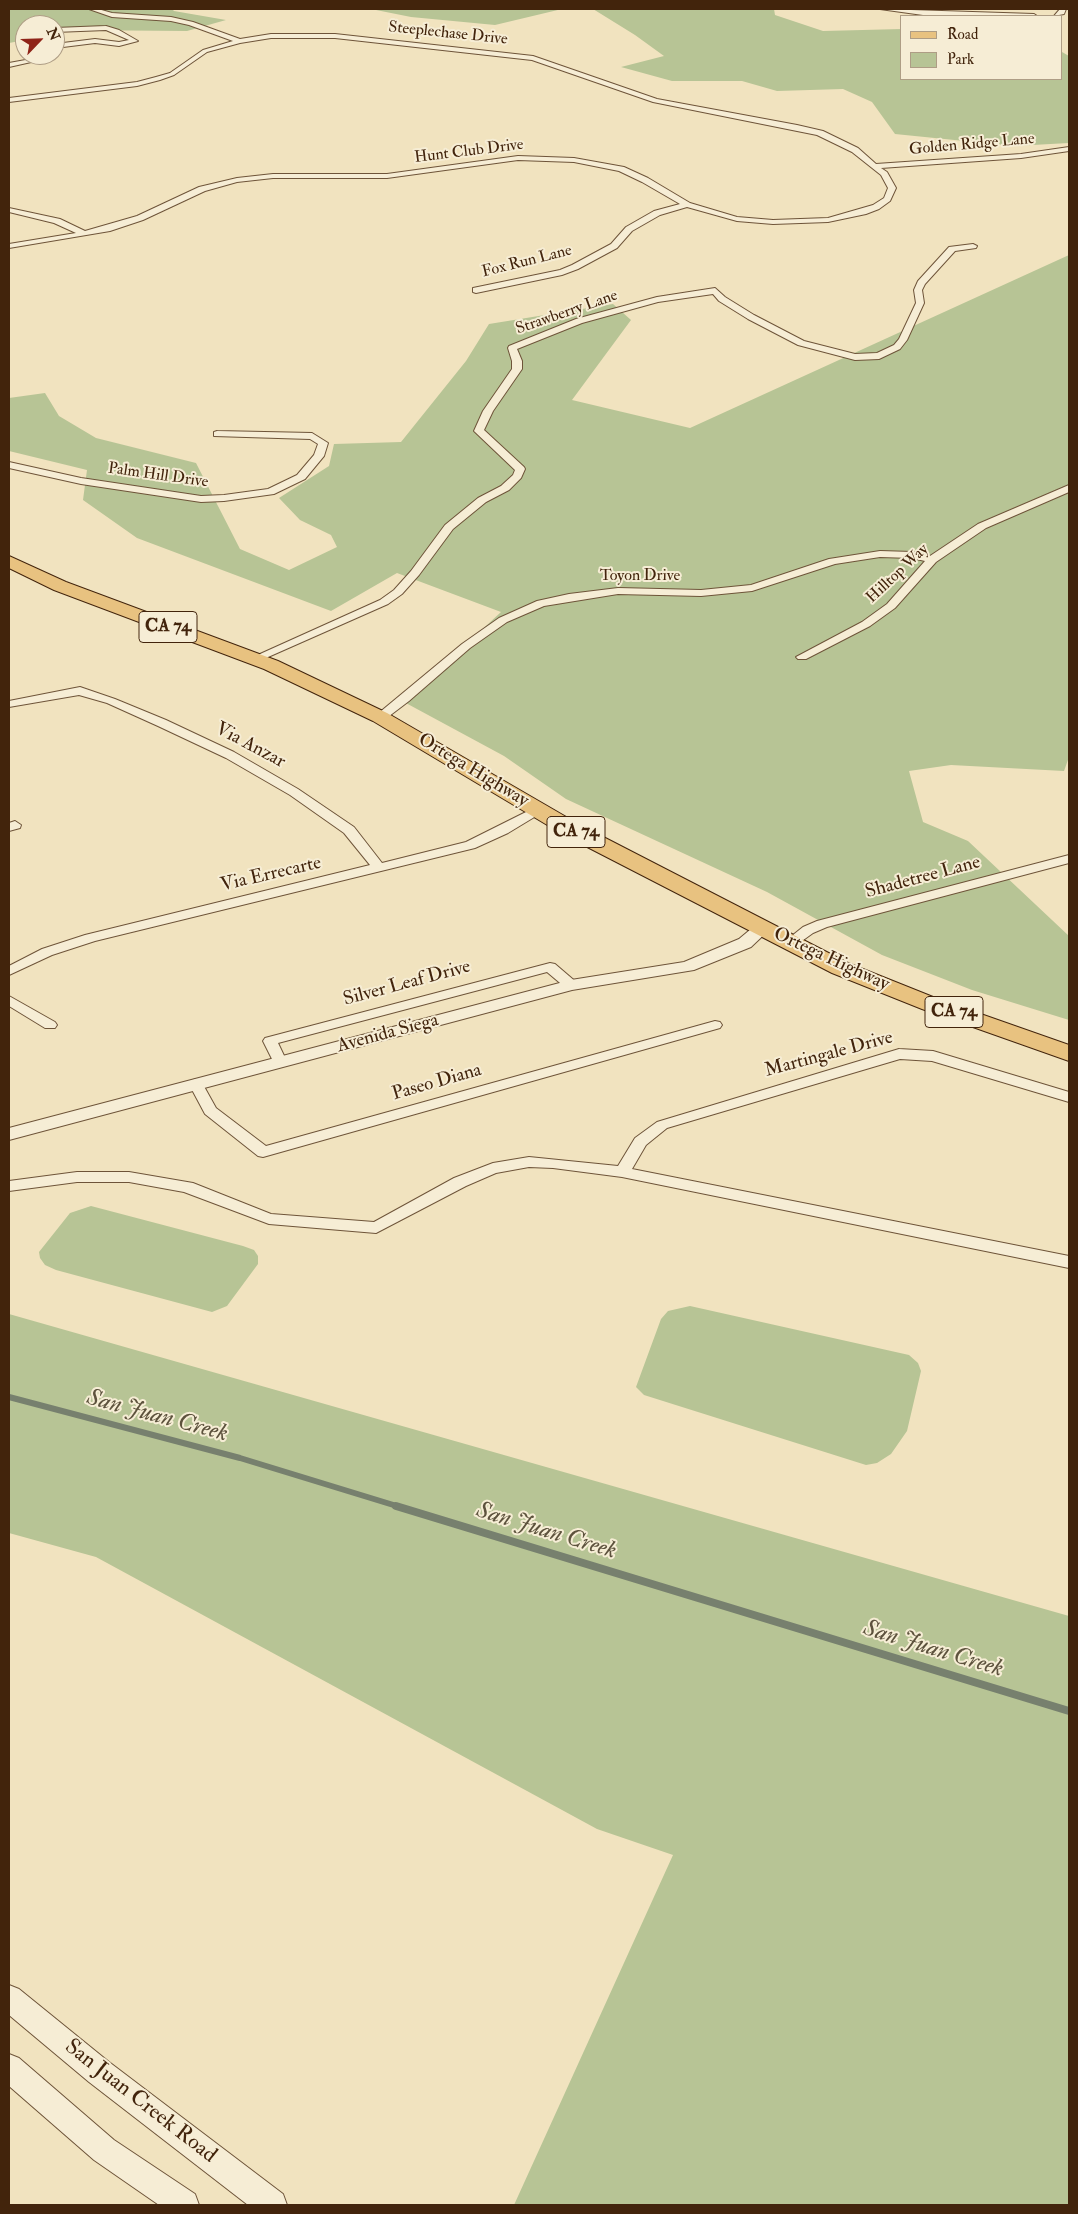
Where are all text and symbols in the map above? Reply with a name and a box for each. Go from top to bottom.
north arrow [15,15,65,65]
legend [900,15,1063,80]
street label: Steeplechase Drive [387,18,509,50]
text: N [43,25,64,43]
text: Road [947,25,978,44]
text: Park [947,50,974,69]
street label: Golden Ridge Lane [908,130,1036,160]
street label: Hunt Club Drive [413,136,525,168]
street label: Fox Run Lane [480,242,574,282]
street label: Strawberry Lane [514,287,620,339]
street label: Palm Hill Drive [107,459,209,493]
street label: Hilltop Way [863,540,933,608]
street label: Toyon Drive [600,567,680,587]
road number: CA 74 [139,612,197,642]
street label: Via Anzar [211,718,289,774]
street label: Ortega Highway [413,729,533,813]
road number: CA 74 [547,816,605,848]
street label: Via Errecarte [218,852,324,898]
street label: Shadetree Lane [863,852,983,904]
street label: Ortega Highway [769,923,893,997]
street label: Silver Leaf Drive [341,956,473,1012]
road number: CA 74 [925,996,983,1028]
street label: Avenida Siega [335,1010,441,1058]
street label: Martingale Drive [763,1027,895,1083]
street label: Paseo Diana [390,1059,484,1107]
water label: San Juan Creek [83,1384,231,1450]
water label: San Juan Creek [473,1497,619,1567]
water label: San Juan Creek [860,1615,1006,1685]
street label: San Juan Creek Road [59,2034,221,2170]

